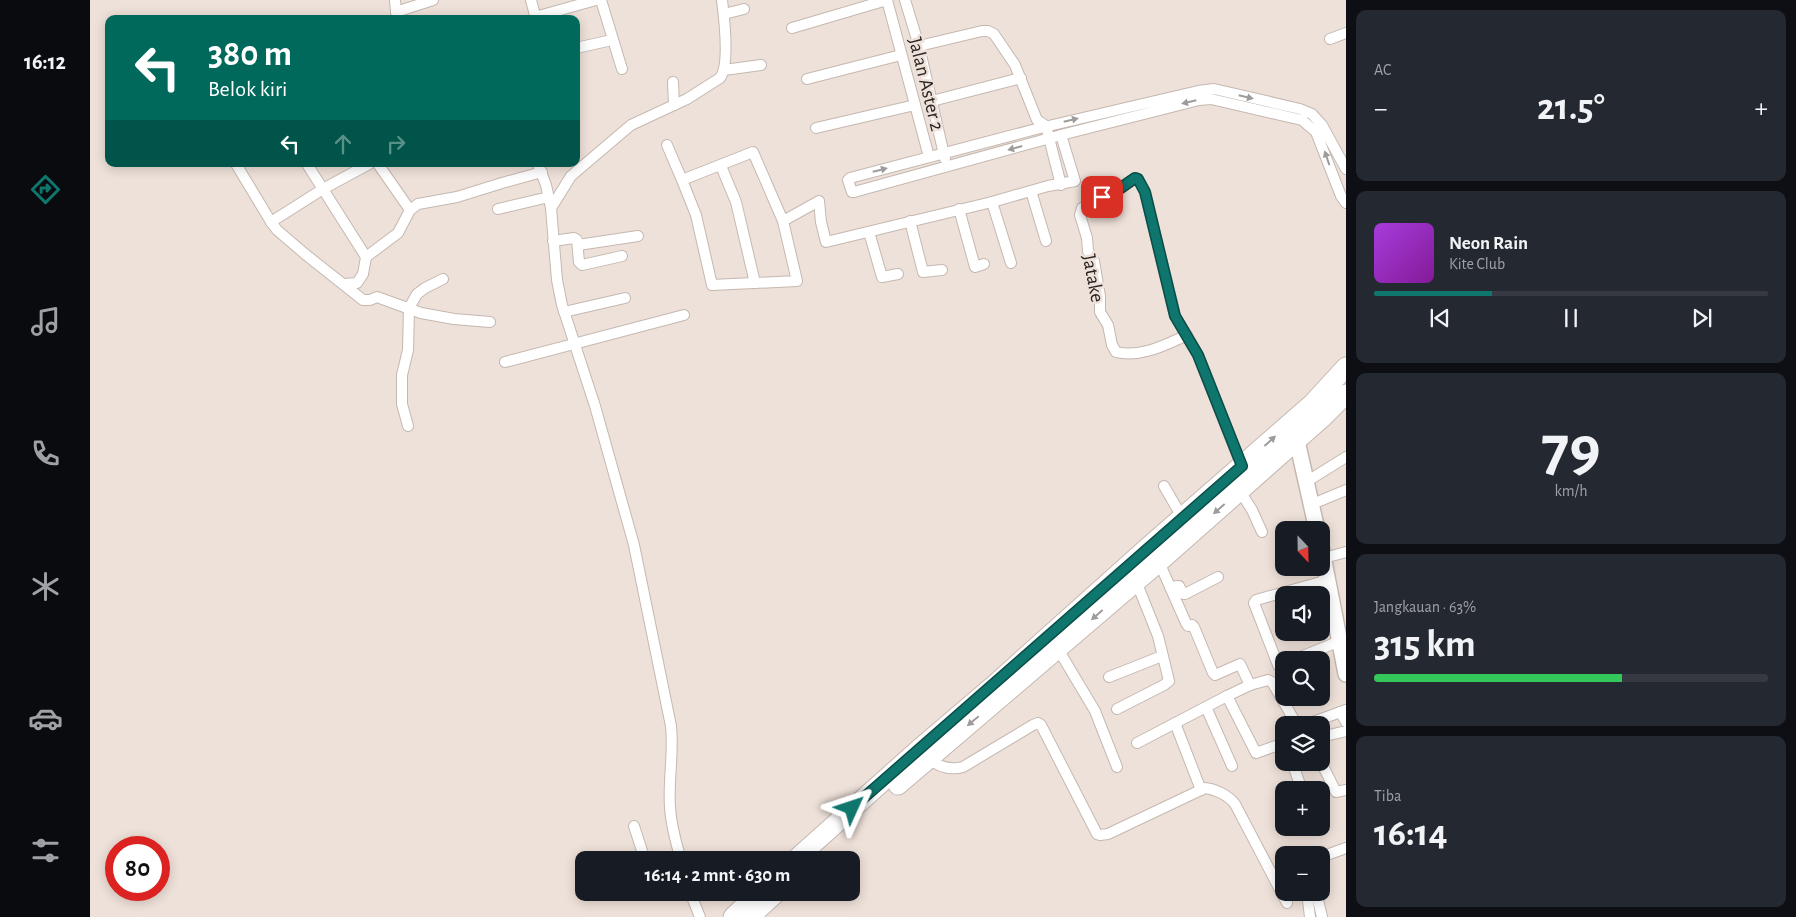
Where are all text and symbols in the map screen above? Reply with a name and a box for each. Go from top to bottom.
icon: left [125,35,190,100]
street label: Jalan Aster 2 [905,35,947,133]
text: 380 m [208,37,292,72]
text: 16:12 [24,51,66,73]
text: AC [1374,62,1391,78]
text: Belok kiri [208,78,287,100]
text: 21.5° [1537,89,1605,127]
one-way arrow [1239,93,1254,101]
text: − [1374,95,1387,123]
text: + [1755,95,1768,123]
one-way arrow [1182,98,1197,106]
one-way arrow [1063,116,1078,124]
icon: left [276,130,304,158]
icon: ahead [329,130,357,158]
icon: right [382,130,410,158]
one-way arrow [1008,144,1023,152]
one-way arrow [1323,150,1331,165]
one-way arrow [872,166,887,174]
icon: directions [28,172,63,207]
pin [1081,176,1123,218]
icon: arrive [1088,183,1116,211]
text: Neon Rain [1449,234,1528,253]
street label: Jatake [1079,252,1107,304]
text: Kite Club [1449,256,1505,272]
icon: music [28,304,63,339]
icon: previous [1426,304,1454,332]
icon: pause [1557,304,1585,332]
icon: next [1688,304,1716,332]
text: 79 [1541,417,1601,482]
one-way arrow [1263,435,1275,447]
icon: phone [28,436,63,471]
text: km/h [1554,483,1588,499]
one-way arrow [1213,503,1226,514]
north arrow [1275,521,1330,576]
map controls [1275,521,1330,901]
icon: climate [28,569,63,604]
button: sound [1275,586,1330,641]
text: Jangkauan · 63% [1374,599,1476,615]
one-way arrow [1091,609,1103,621]
text: 315 km [1374,626,1476,664]
button: search [1275,651,1330,706]
icon: car [28,701,63,736]
one-way arrow [967,715,980,726]
button: layers [1275,716,1330,771]
position arrow [825,781,877,833]
button: + [1275,781,1330,836]
text: Tiba [1374,788,1401,804]
text: 16:14 [1374,815,1448,853]
icon: filters [28,833,63,868]
speed limit sign: 80 [105,836,170,901]
button: − [1275,846,1330,901]
text: 16:14 · 2 mnt · 630 m [645,866,790,885]

